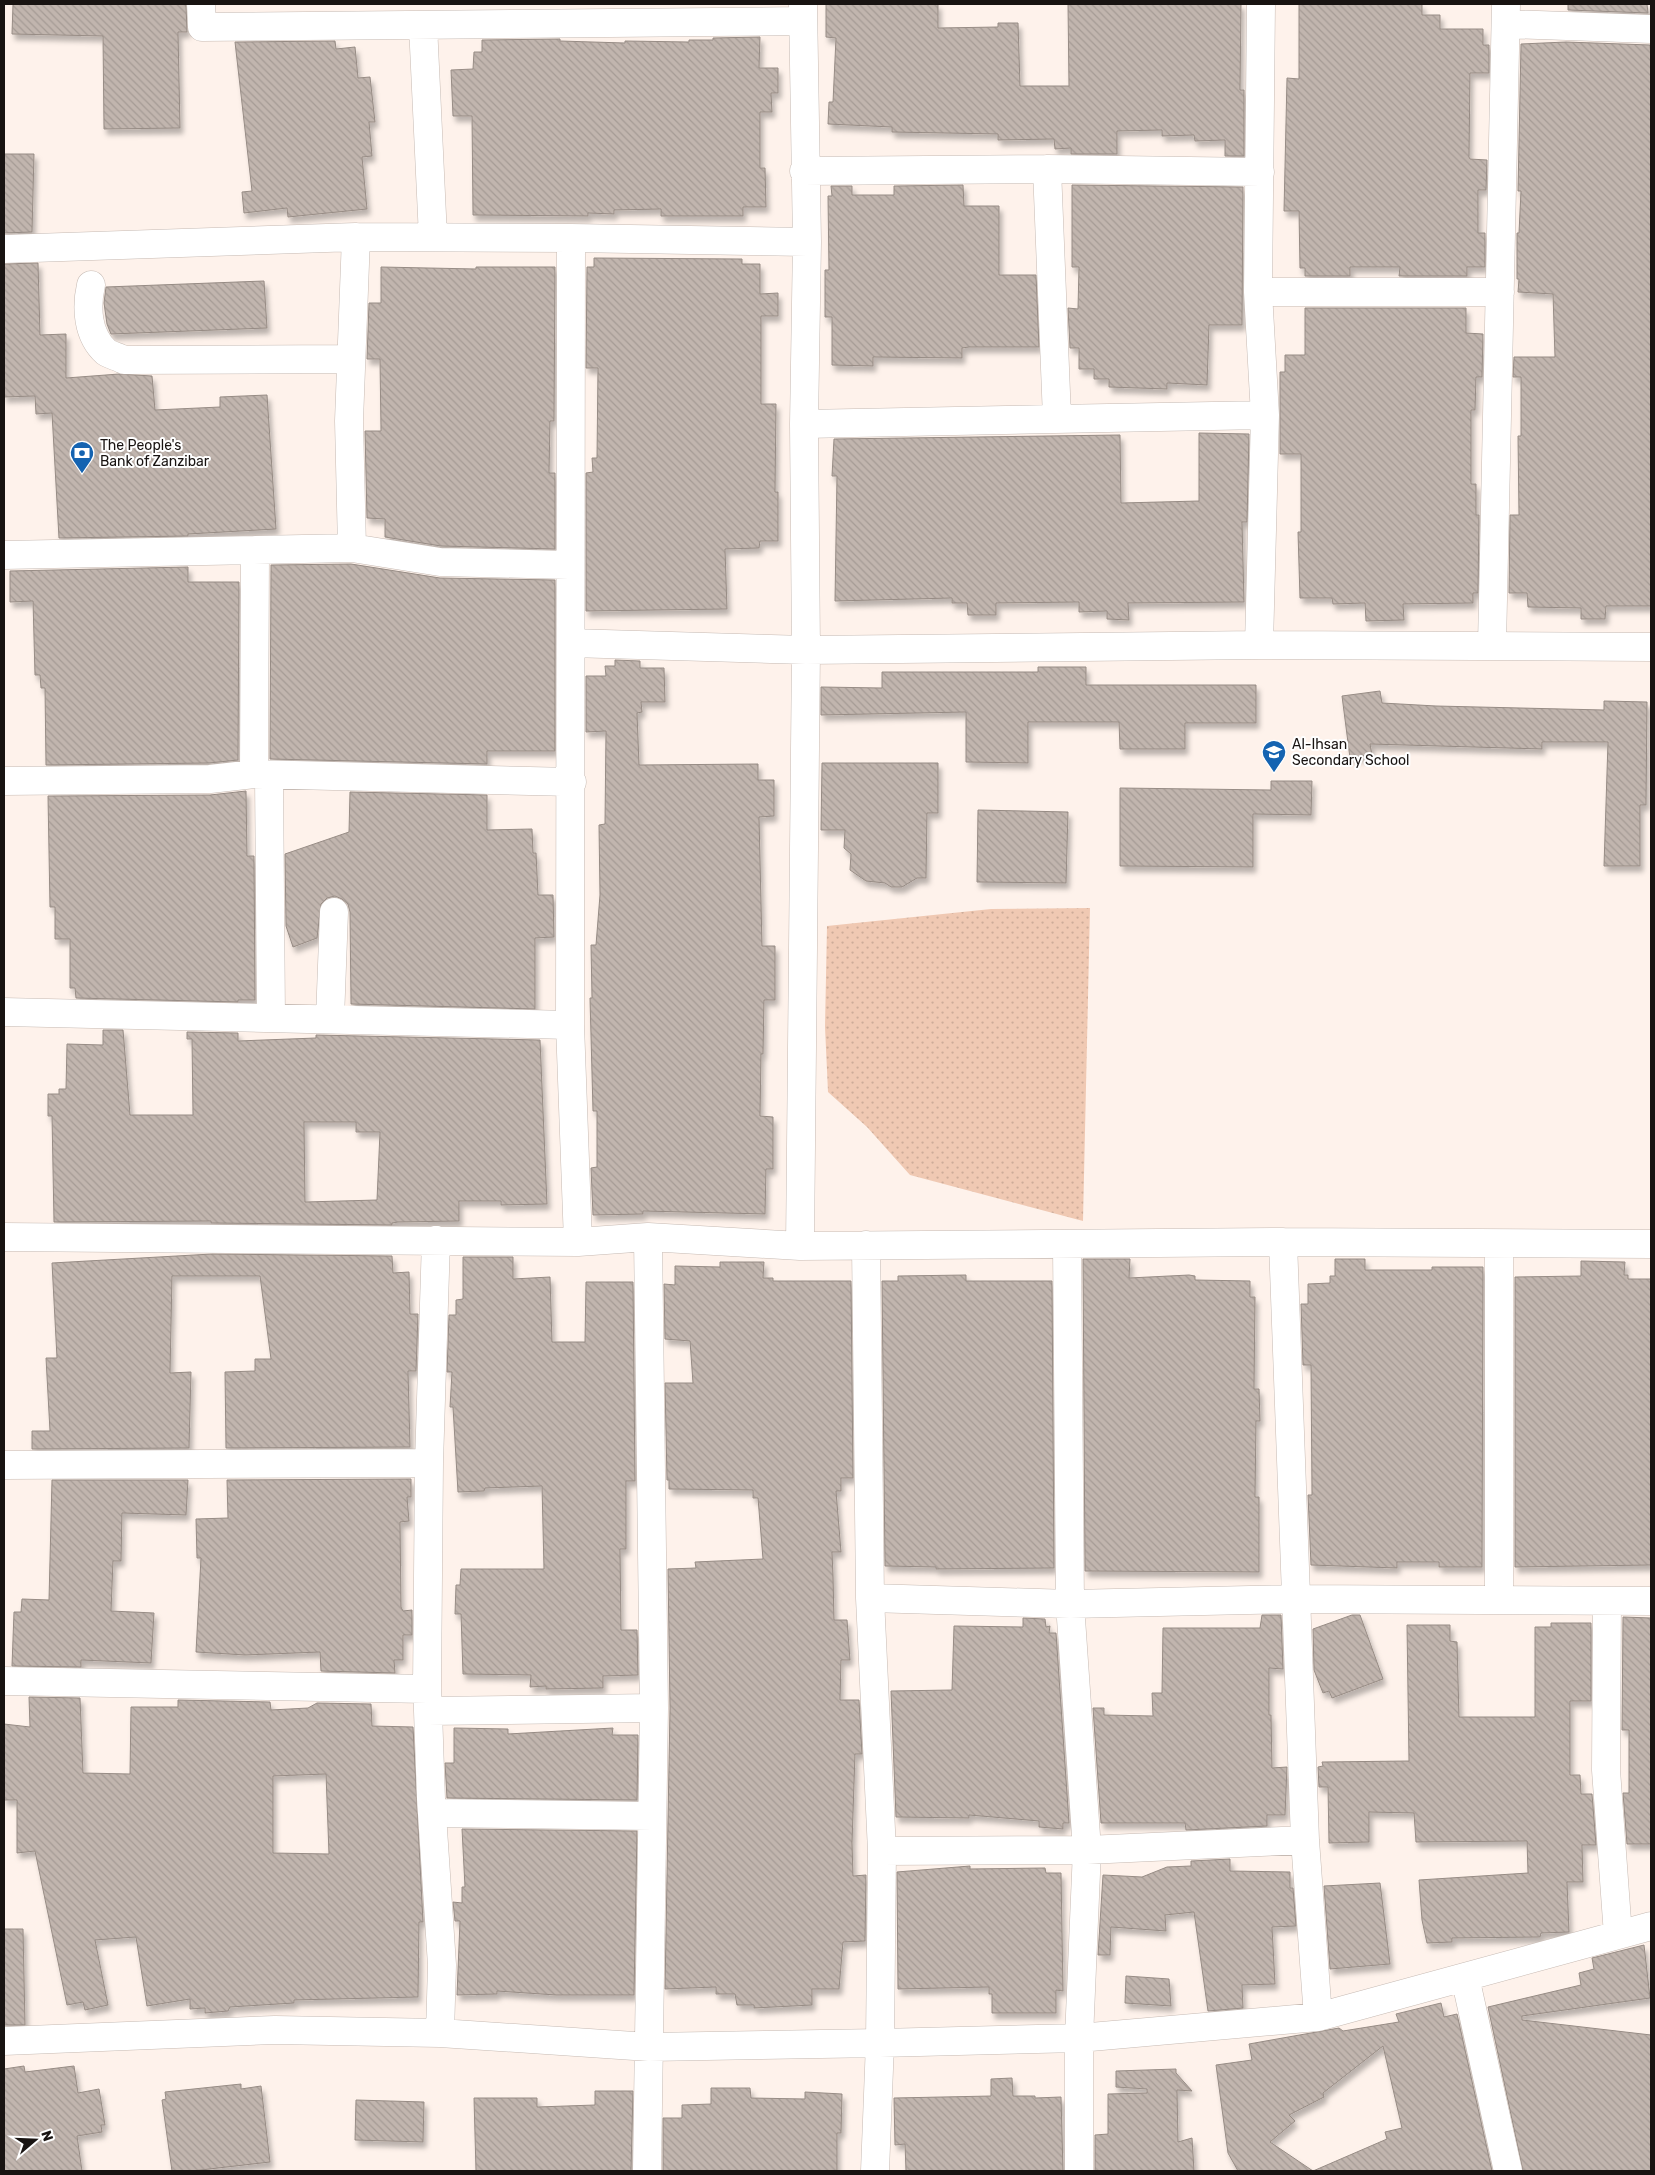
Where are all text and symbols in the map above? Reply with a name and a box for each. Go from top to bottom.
place label: The People's Bank of Zanzibar [100,437,210,470]
bank icon: The People's Bank of Zanzibar [69,440,95,474]
place label: Al-Ihsan Secondary School [1292,736,1409,769]
school or university icon: Al-Ihsan Secondary School [1261,739,1287,773]
north arrow [10,2115,60,2165]
text: N [37,2128,56,2143]

